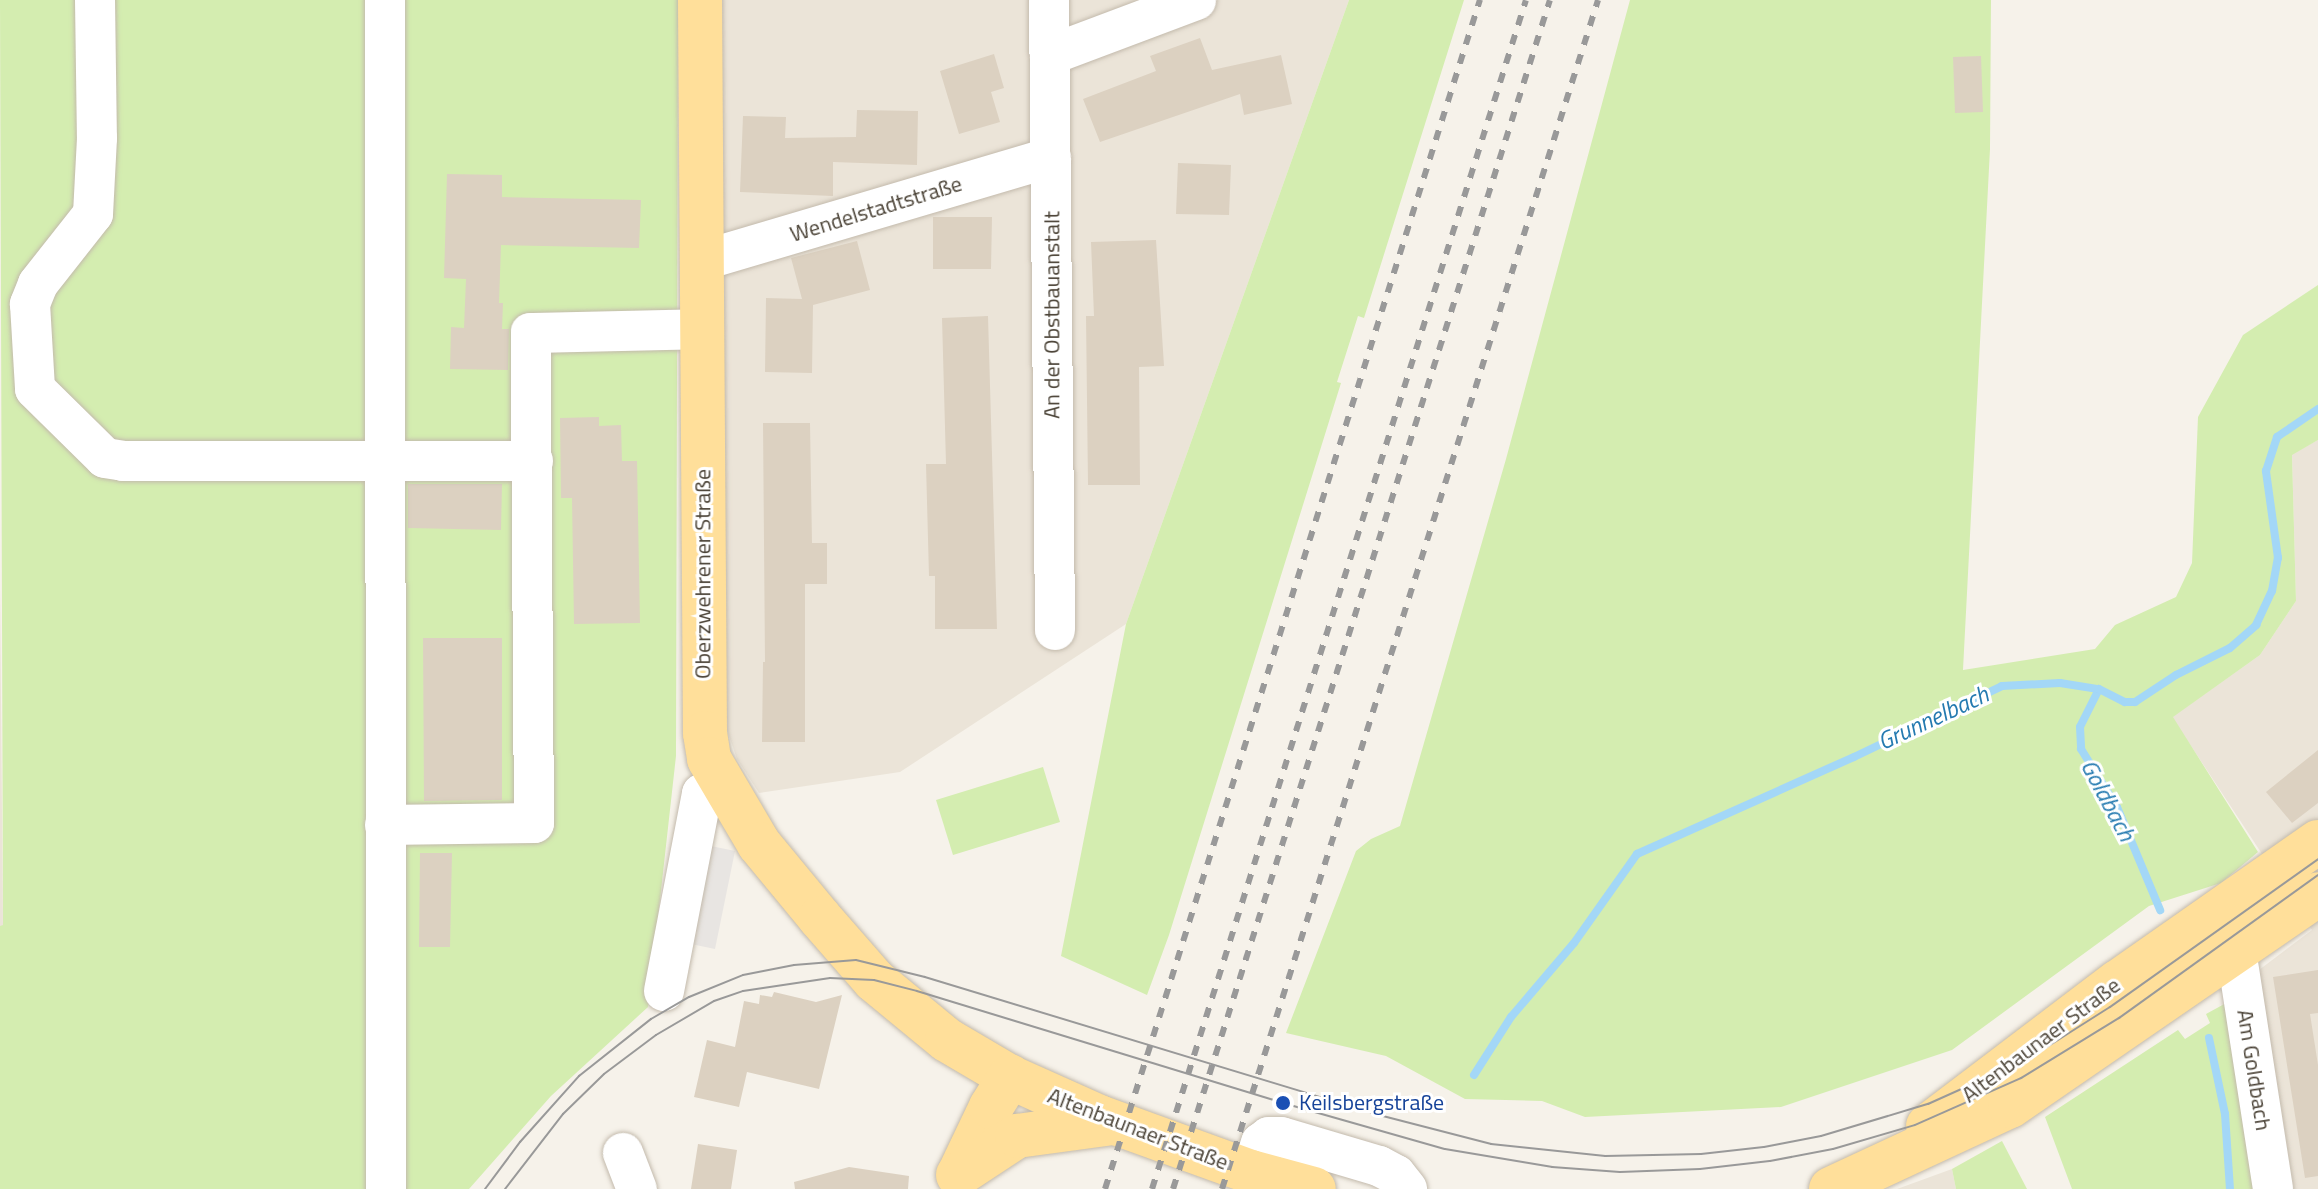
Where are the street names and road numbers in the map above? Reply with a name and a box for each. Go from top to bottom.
street label: Wendelstadtstraße [787,170,965,248]
street label: An der Obstbauanstalt [1039,211,1065,419]
street label: Oberzwehrener Straße [690,469,716,679]
street label: Altenbaunaer Straße [1957,972,2125,1108]
street label: Am Goldbach [2231,1008,2277,1132]
street label: Altenbaunaer Straße [1044,1082,1232,1176]

